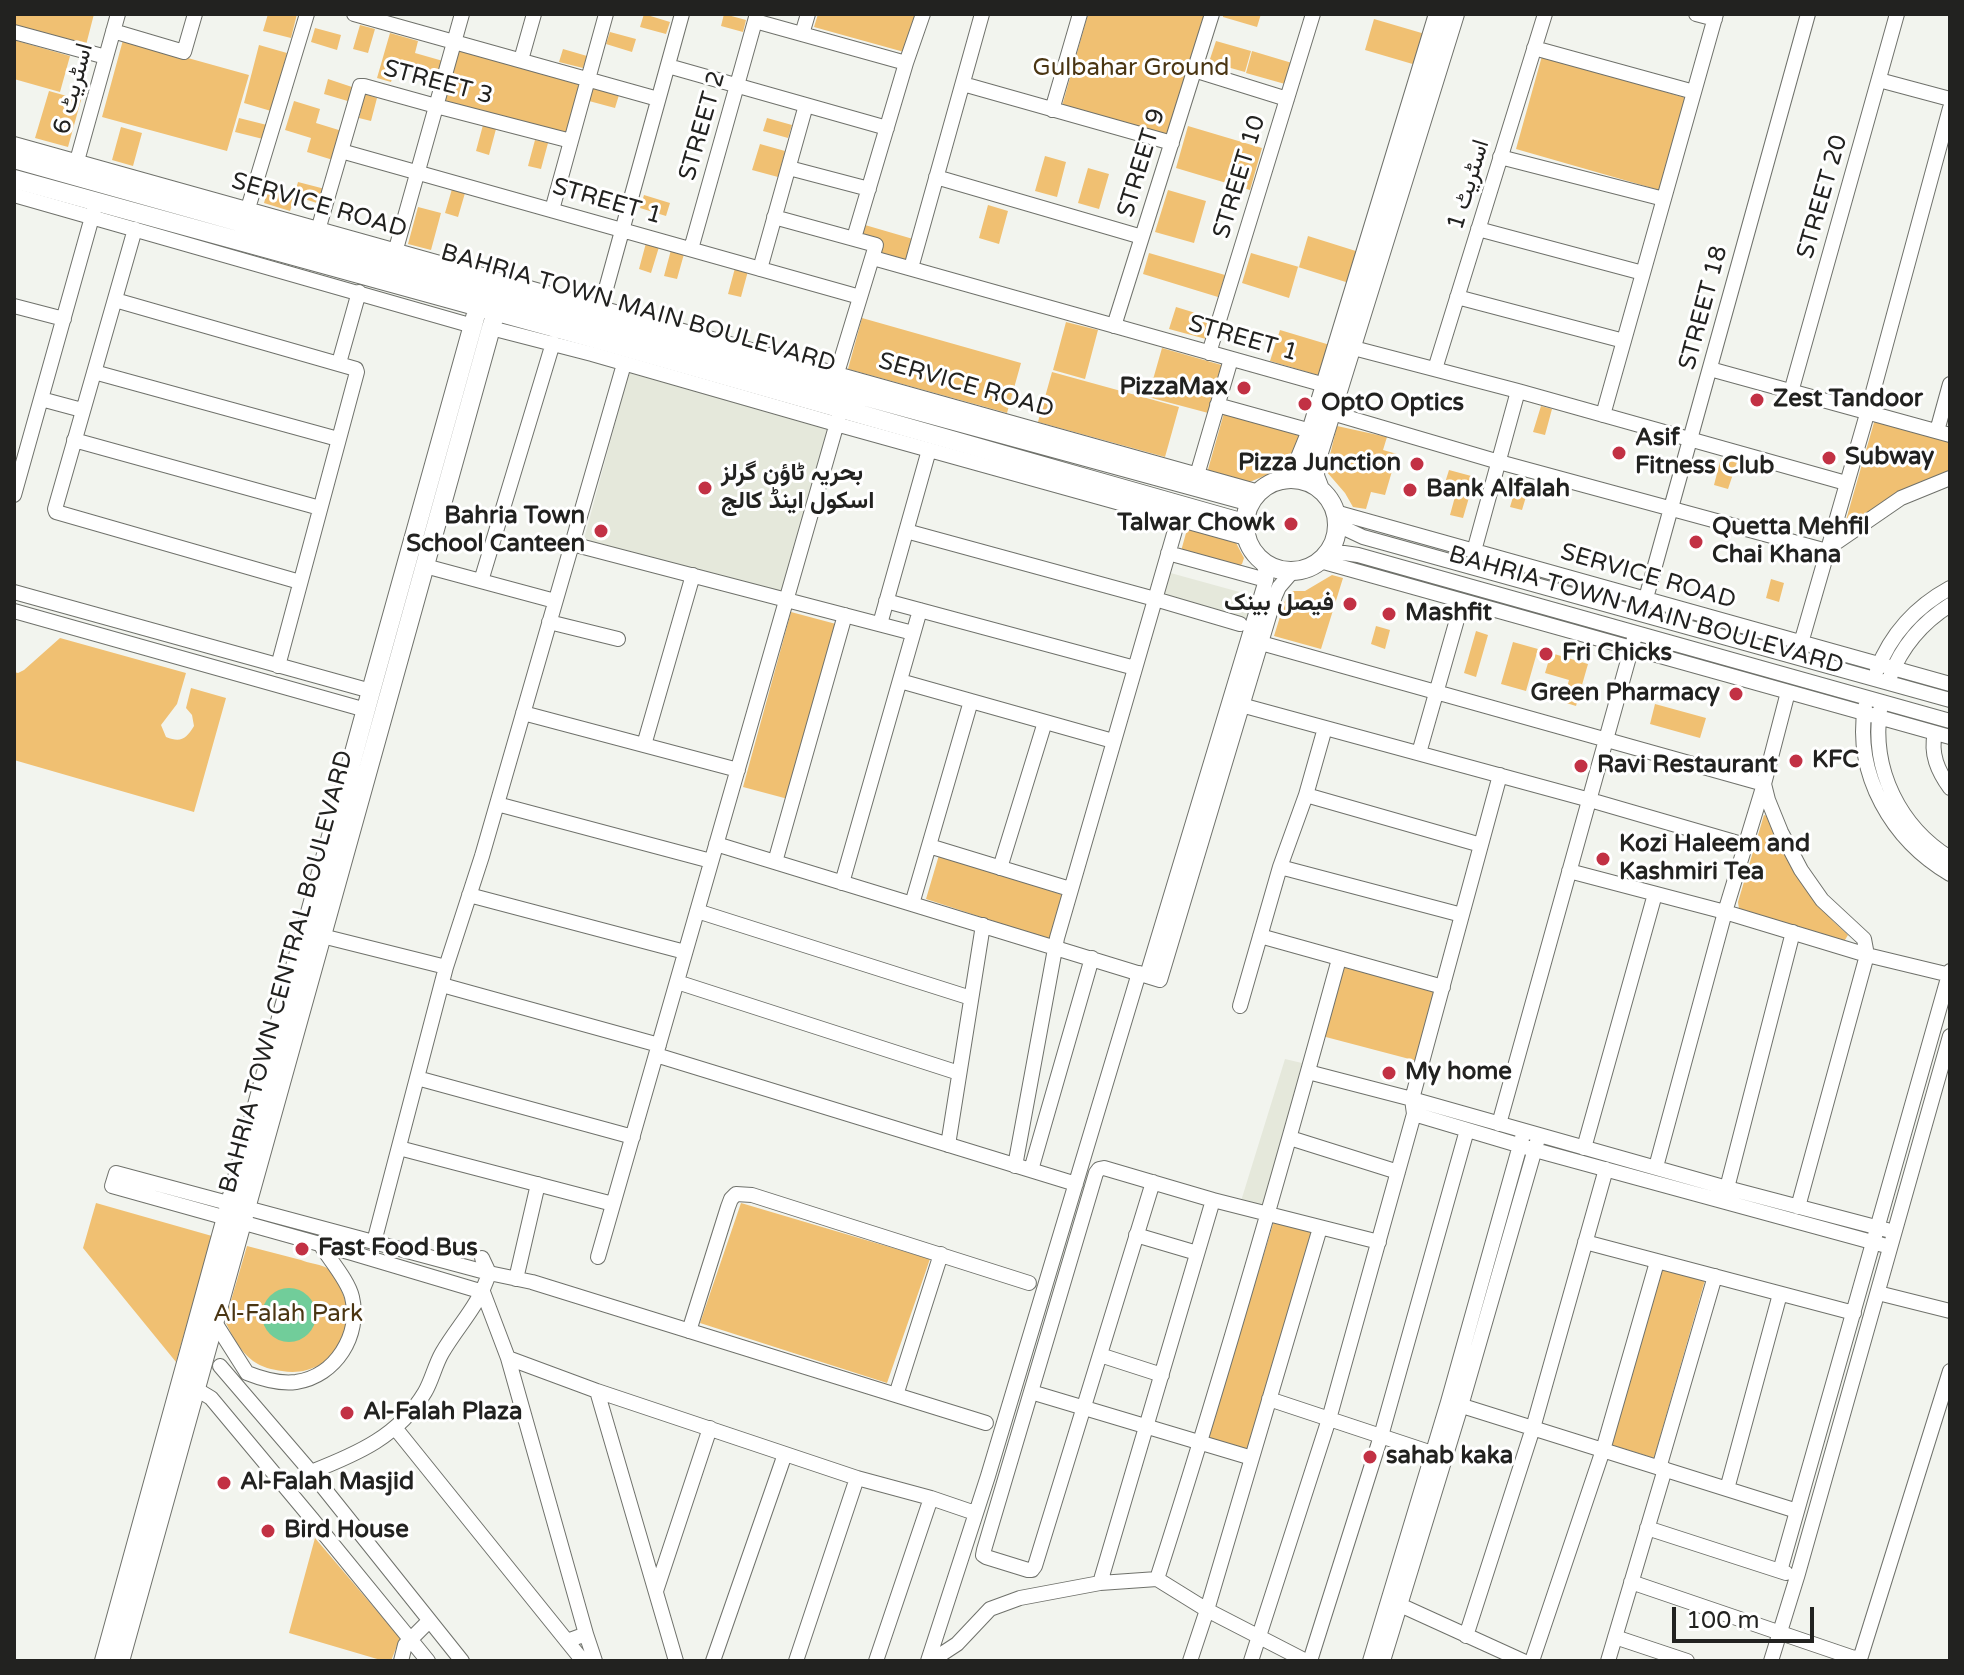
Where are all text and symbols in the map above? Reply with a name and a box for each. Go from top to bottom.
street label: اسٹریٹ 6 [48,40,100,138]
street label: STREET 3 [380,55,496,111]
park label: Gulbahar Ground [1033,55,1229,83]
street label: STREET 2 [674,68,732,184]
street label: STREET 9 [1112,105,1172,221]
street label: STREET 10 [1208,112,1272,242]
street label: STREET 20 [1792,132,1854,262]
street label: اسٹریٹ 1 [1442,136,1496,234]
street label: SERVICE ROAD [228,167,410,245]
street label: STREET 1 [549,173,665,231]
street label: BAHRIA TOWN MAIN BOULEVARD [437,239,839,379]
street label: STREET 18 [1674,243,1734,373]
street label: STREET 1 [1185,310,1301,368]
street label: SERVICE ROAD [875,347,1057,425]
place label: PizzaMax [1119,374,1228,402]
marker: PizzaMax [1235,379,1253,397]
place label: Zest Tandoor [1773,386,1923,414]
place label: OptO Optics [1321,390,1464,418]
marker: Zest Tandoor [1748,391,1766,409]
marker: OptO Optics [1296,395,1314,413]
place label: Asif Fitness Club [1635,425,1774,481]
marker: Asif Fitness Club [1610,444,1628,462]
place label: Subway [1845,444,1934,472]
marker: Subway [1820,449,1838,467]
place label: Pizza Junction [1238,450,1401,478]
marker: Pizza Junction [1408,455,1426,473]
place label: بحریہ ٹاؤن گرلز اسکول اینڈ کالج [721,460,874,516]
place label: Bank Alfalah [1426,476,1570,504]
marker: بحریہ ٹاؤن گرلز اسکول اینڈ کالج [696,479,714,497]
marker: Bank Alfalah [1401,481,1419,499]
place label: Bahria Town School Canteen [406,503,585,559]
place label: Talwar Chowk [1117,510,1275,538]
place label: Quetta Mehfil Chai Khana [1712,514,1870,570]
marker: Talwar Chowk [1282,515,1300,533]
marker: Bahria Town School Canteen [592,522,610,540]
marker: Quetta Mehfil Chai Khana [1687,533,1705,551]
street label: SERVICE ROAD [1557,538,1739,616]
street label: BAHRIA TOWN MAIN BOULEVARD [1445,541,1847,681]
place label: فیصل بینک [1224,590,1334,618]
marker: فیصل بینک [1341,595,1359,613]
place label: Mashfit [1405,600,1492,628]
marker: Mashfit [1380,605,1398,623]
place label: Fri Chicks [1562,640,1672,668]
marker: Fri Chicks [1537,645,1555,663]
place label: Green Pharmacy [1530,680,1720,708]
marker: Green Pharmacy [1727,685,1745,703]
place label: KFC [1812,747,1859,775]
street label: BAHRIA TOWN CENTRAL BOULEVARD [214,748,360,1196]
place label: Ravi Restaurant [1597,752,1778,780]
marker: KFC [1787,752,1805,770]
marker: Ravi Restaurant [1572,757,1590,775]
place label: Kozi Haleem and Kashmiri Tea [1619,831,1810,887]
marker: Kozi Haleem and Kashmiri Tea [1594,850,1612,868]
place label: My home [1405,1059,1512,1087]
marker: My home [1380,1064,1398,1082]
place label: Fast Food Bus [318,1235,478,1263]
marker: Fast Food Bus [293,1240,311,1258]
park label: Al-Falah Park [213,1301,363,1329]
place label: Al-Falah Plaza [363,1399,523,1427]
marker: Al-Falah Plaza [338,1404,356,1422]
place label: sahab kaka [1386,1443,1513,1471]
marker: sahab kaka [1361,1448,1379,1466]
place label: Al-Falah Masjid [240,1469,414,1497]
marker: Al-Falah Masjid [215,1474,233,1492]
place label: Bird House [284,1517,409,1545]
marker: Bird House [259,1522,277,1540]
scale bar [1676,1591,1818,1641]
text: 100 m [1686,1606,1760,1635]

